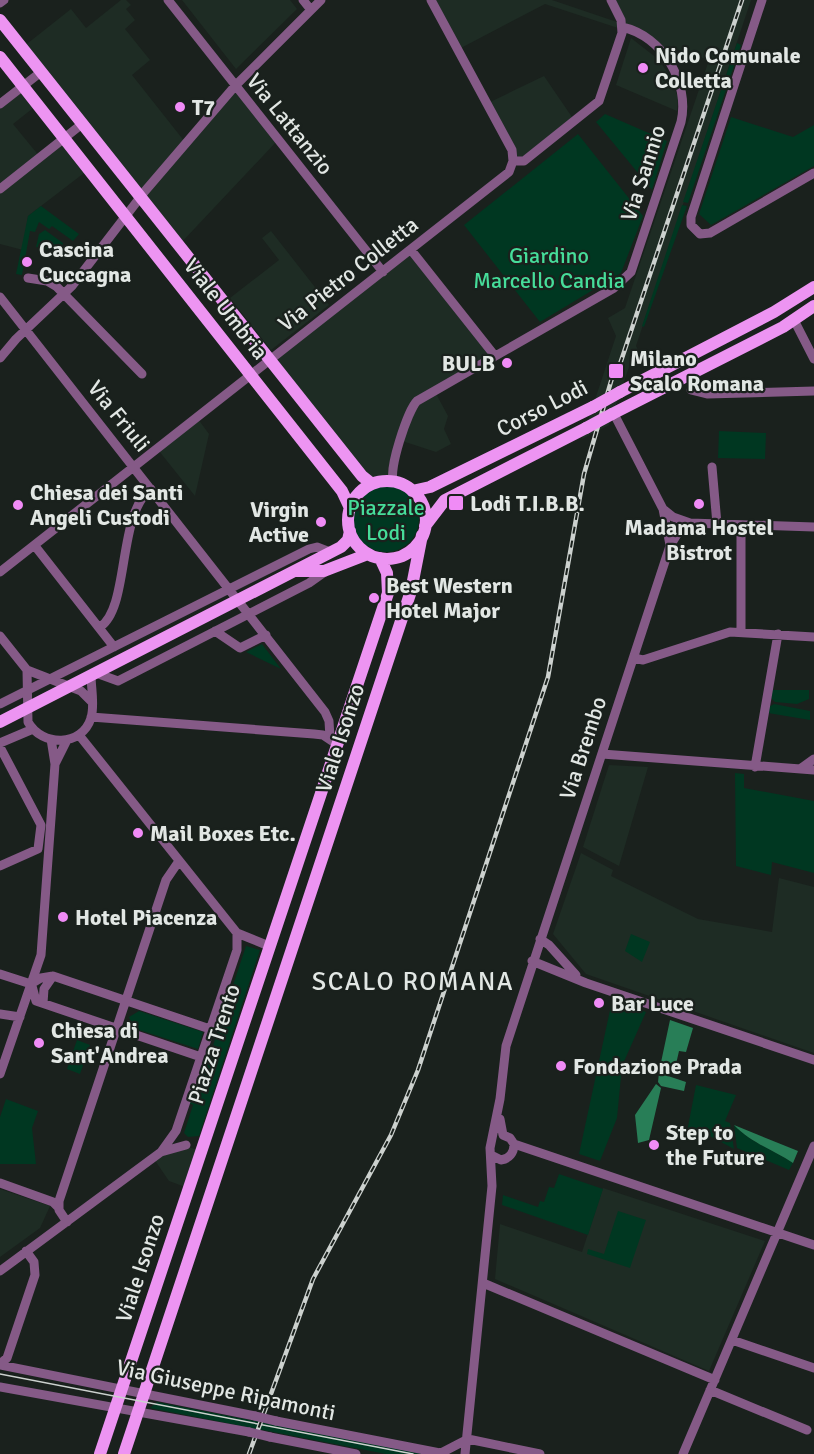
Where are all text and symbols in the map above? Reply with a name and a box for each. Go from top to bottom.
place label: Nido Comunale Colletta [655,42,801,94]
marker: Nido Comunale Colletta [636,61,650,75]
street label: Via Lattanzio [241,68,339,180]
place label: T7 [192,94,215,121]
marker: T7 [173,100,187,114]
street label: Via Sannio [615,122,671,224]
street label: Via Pietro Colletta [273,211,423,337]
place label: Cascina Cuccagna [39,236,131,288]
park label: Giardino Marcello Candia [473,242,625,294]
street label: Viale Umbria [178,253,274,365]
marker: Cascina Cuccagna [20,255,34,269]
place label: Milano Scalo Romana [630,345,764,397]
place label: BULB [442,350,495,377]
marker: BULB [500,356,514,370]
marker: Milano Scalo Romana [607,362,625,380]
street label: Corso Lodi [492,374,592,442]
street label: Via Friuli [82,375,156,457]
place label: Chiesa dei Santi Angeli Custodi [30,479,183,531]
place label: Lodi T.I.B.B. [470,490,585,517]
park label: Piazzale Lodi [347,494,425,546]
marker: Lodi T.I.B.B. [447,494,465,512]
place label: Virgin Active [249,496,309,548]
marker: Madama Hostel Bistrot [692,497,706,511]
marker: Chiesa dei Santi Angeli Custodi [11,498,25,512]
place label: Madama Hostel Bistrot [625,514,774,566]
marker: Virgin Active [314,515,328,529]
place label: Best Western Hotel Major [386,572,513,624]
marker: Best Western Hotel Major [367,591,381,605]
street label: Viale Isonzo [310,680,370,796]
street label: Via Brembo [554,693,612,803]
place label: Mail Boxes Etc. [150,820,296,847]
marker: Mail Boxes Etc. [131,826,145,840]
place label: Hotel Piacenza [75,904,217,931]
marker: Hotel Piacenza [56,910,70,924]
district label: SCALO ROMANA [312,966,514,998]
street label: Piazza Trento [182,981,246,1107]
place label: Bar Luce [611,990,694,1017]
marker: Bar Luce [592,996,606,1010]
place label: Chiesa di Sant'Andrea [51,1017,168,1069]
marker: Chiesa di Sant'Andrea [32,1036,46,1050]
place label: Fondazione Prada [573,1053,742,1080]
marker: Fondazione Prada [554,1059,568,1073]
place label: Step to the Future [665,1119,765,1171]
marker: Step to the Future [647,1138,661,1152]
street label: Viale Isonzo [110,1210,170,1326]
street label: Via Giuseppe Ripamonti [114,1354,338,1426]

